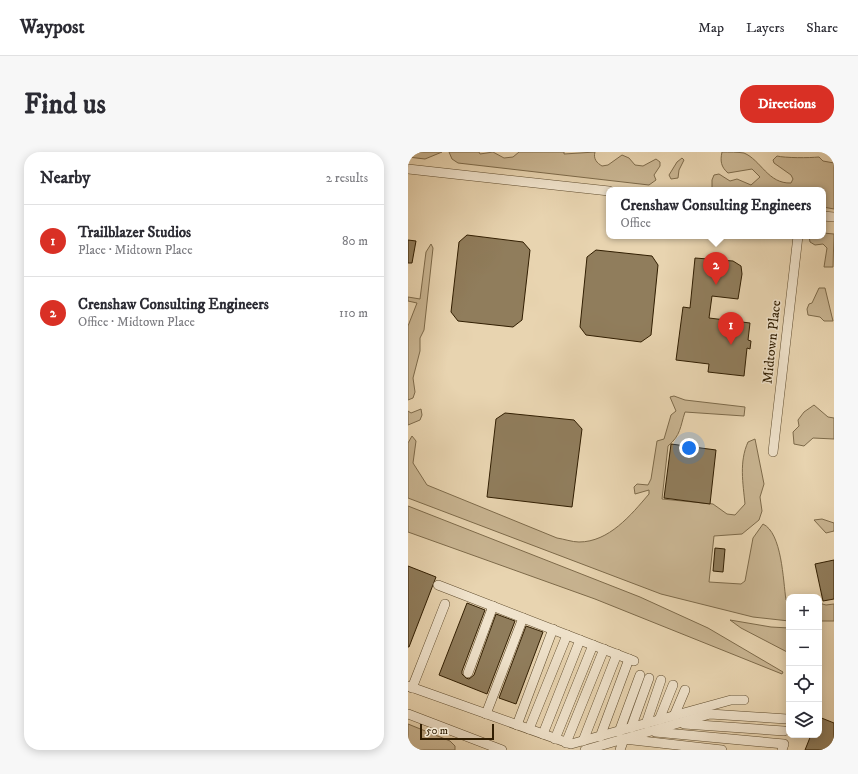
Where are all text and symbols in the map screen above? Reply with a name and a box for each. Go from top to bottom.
text: Waypost [20,16,84,39]
text: Map [698,19,724,37]
text: Layers [746,19,784,37]
text: Share [806,19,838,37]
button: Directions [740,85,834,123]
text: Find us [24,87,106,122]
text: Nearby [40,167,90,189]
text: 2 results [326,170,368,186]
popup [606,187,826,239]
text: Crenshaw Consulting Engineers [621,196,811,215]
text: Office [621,215,651,231]
text: Trailblazer Studios [78,223,191,242]
text: 1 [51,233,55,249]
text: 80 m [342,233,368,249]
text: Place · Midtown Place [78,242,193,258]
pin: 2 [703,252,729,285]
text: Crenshaw Consulting Engineers [78,295,269,314]
street label: Midtown Place [759,299,785,385]
text: 2 [50,305,56,321]
text: 110 m [339,305,368,321]
pin: 1 [718,312,744,345]
text: Office · Midtown Place [78,314,195,330]
your location [679,438,699,458]
map controls [786,594,822,738]
button: + [786,594,822,630]
button: − [786,630,822,666]
button: locate [786,666,822,702]
button: layers [786,702,822,738]
scale bar [420,722,494,741]
text: 50 m [426,724,448,738]

